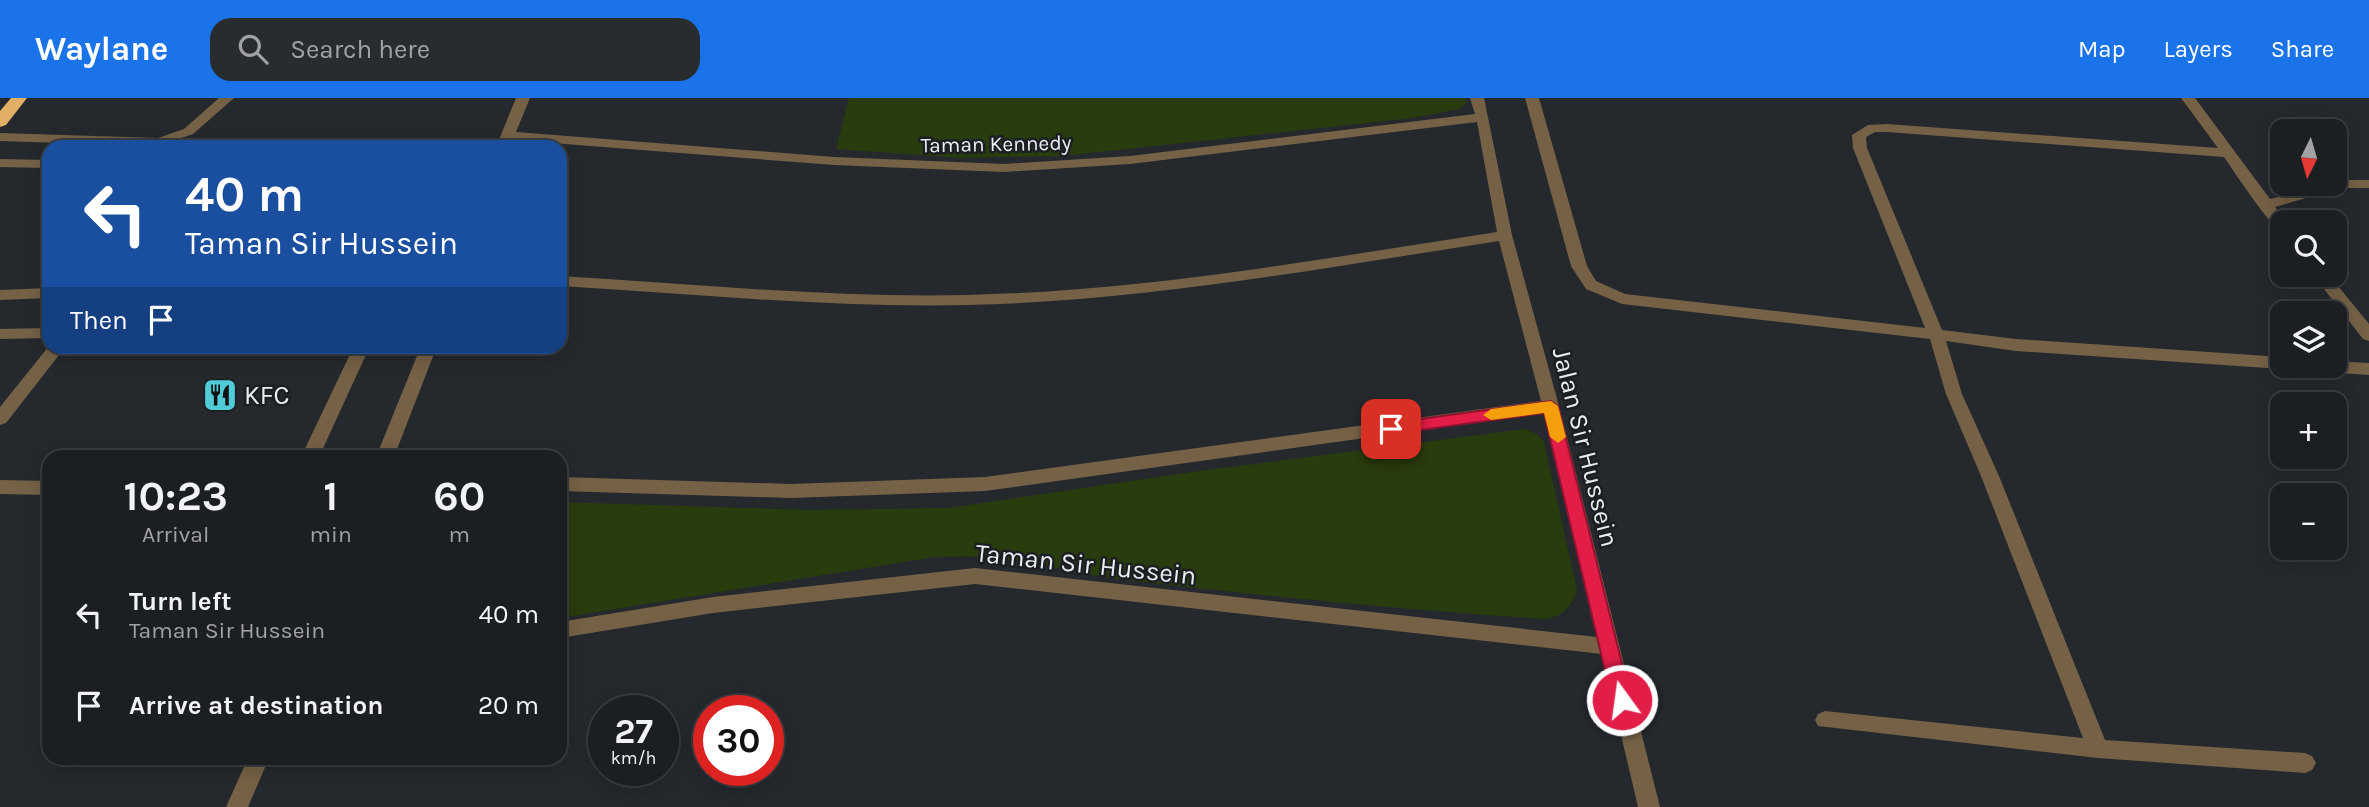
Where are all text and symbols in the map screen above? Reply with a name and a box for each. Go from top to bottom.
search box [210,18,700,81]
text: Waylane [35,30,168,68]
icon: search [234,30,272,68]
text: Search here [290,34,430,65]
text: Map [2078,35,2126,63]
text: Layers [2164,35,2233,63]
text: Share [2271,35,2334,63]
north arrow [2270,119,2347,196]
map controls [2270,119,2347,560]
street label: Taman Kennedy [920,131,1072,157]
text: 40 m [185,166,304,223]
icon: left [70,168,161,259]
button: search [2270,210,2347,287]
text: Taman Sir Hussein [185,225,458,262]
icon: arrive [142,301,180,339]
button: layers [2270,301,2347,378]
text: Then [70,305,128,336]
street label: Jalan Sir Hussein [1546,344,1625,550]
restaurant icon: KFC [201,376,239,414]
place label: KFC [244,380,289,411]
button: + [2270,392,2347,469]
pin [1361,399,1421,459]
icon: arrive [1372,410,1410,448]
text: 10:23 [124,471,228,521]
text: 1 [323,471,338,521]
text: 60 [433,471,485,521]
button: − [2270,483,2347,560]
text: Arrival [142,521,209,548]
text: min [310,521,352,548]
text: m [449,521,470,548]
street label: Taman Sir Hussein [974,537,1198,592]
text: Turn left [129,586,231,617]
icon: left [70,596,108,634]
text: 40 m [479,599,539,630]
text: Taman Sir Hussein [129,617,325,644]
position arrow [1585,663,1659,737]
icon: arrive [70,687,108,725]
text: Arrive at destination [129,690,383,721]
text: 20 m [478,690,539,721]
speed limit sign: 30 [693,695,784,786]
text: 27 [614,711,653,752]
text: km/h [611,747,656,769]

